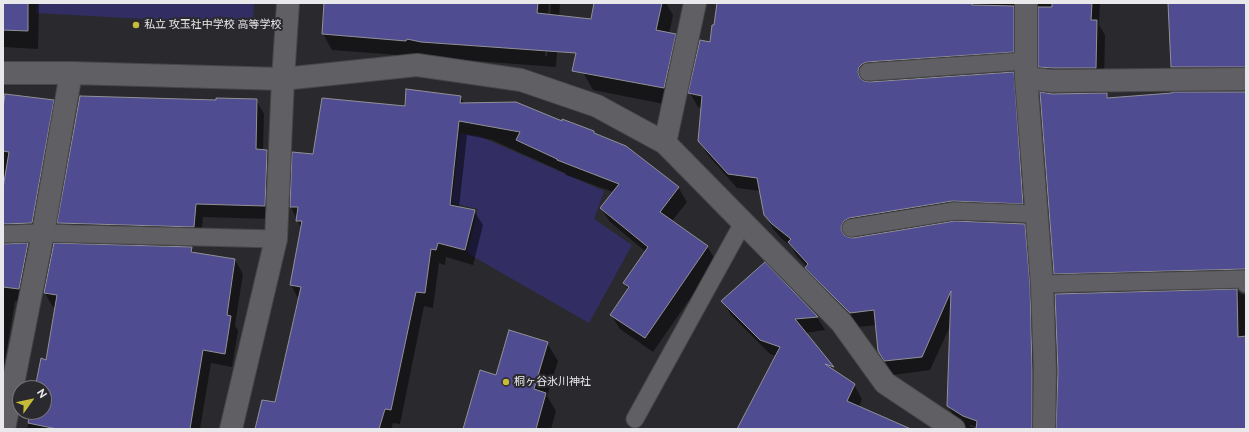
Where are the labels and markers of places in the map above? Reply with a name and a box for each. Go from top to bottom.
place label: 私立 攻玉社中学校 高等学校 [144,18,282,32]
marker: 私立 攻玉社中学校 高等学校 [131,20,141,30]
place label: 桐ヶ谷氷川神社 [514,375,591,389]
marker: 桐ヶ谷氷川神社 [501,377,511,387]

